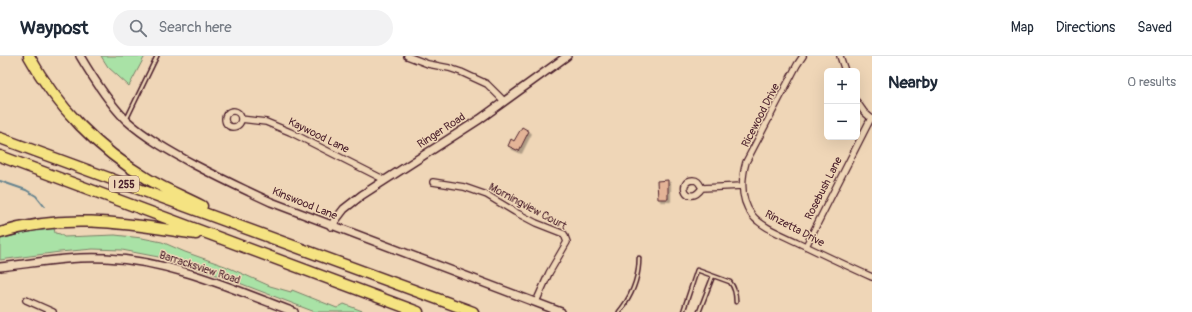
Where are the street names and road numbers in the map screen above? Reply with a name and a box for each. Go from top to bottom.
street label: Ricewood Drive [739,81,782,149]
street label: Ringer Road [415,110,468,151]
street label: Kaywood Lane [286,115,352,156]
street label: Rosebush Lane [802,154,845,222]
road number: I 255 [109,176,139,192]
street label: Morningview Court [487,180,569,233]
street label: Kinswood Lane [270,184,340,223]
street label: Rinzetta Drive [763,207,827,250]
street label: Barracksview Road [158,248,242,287]

